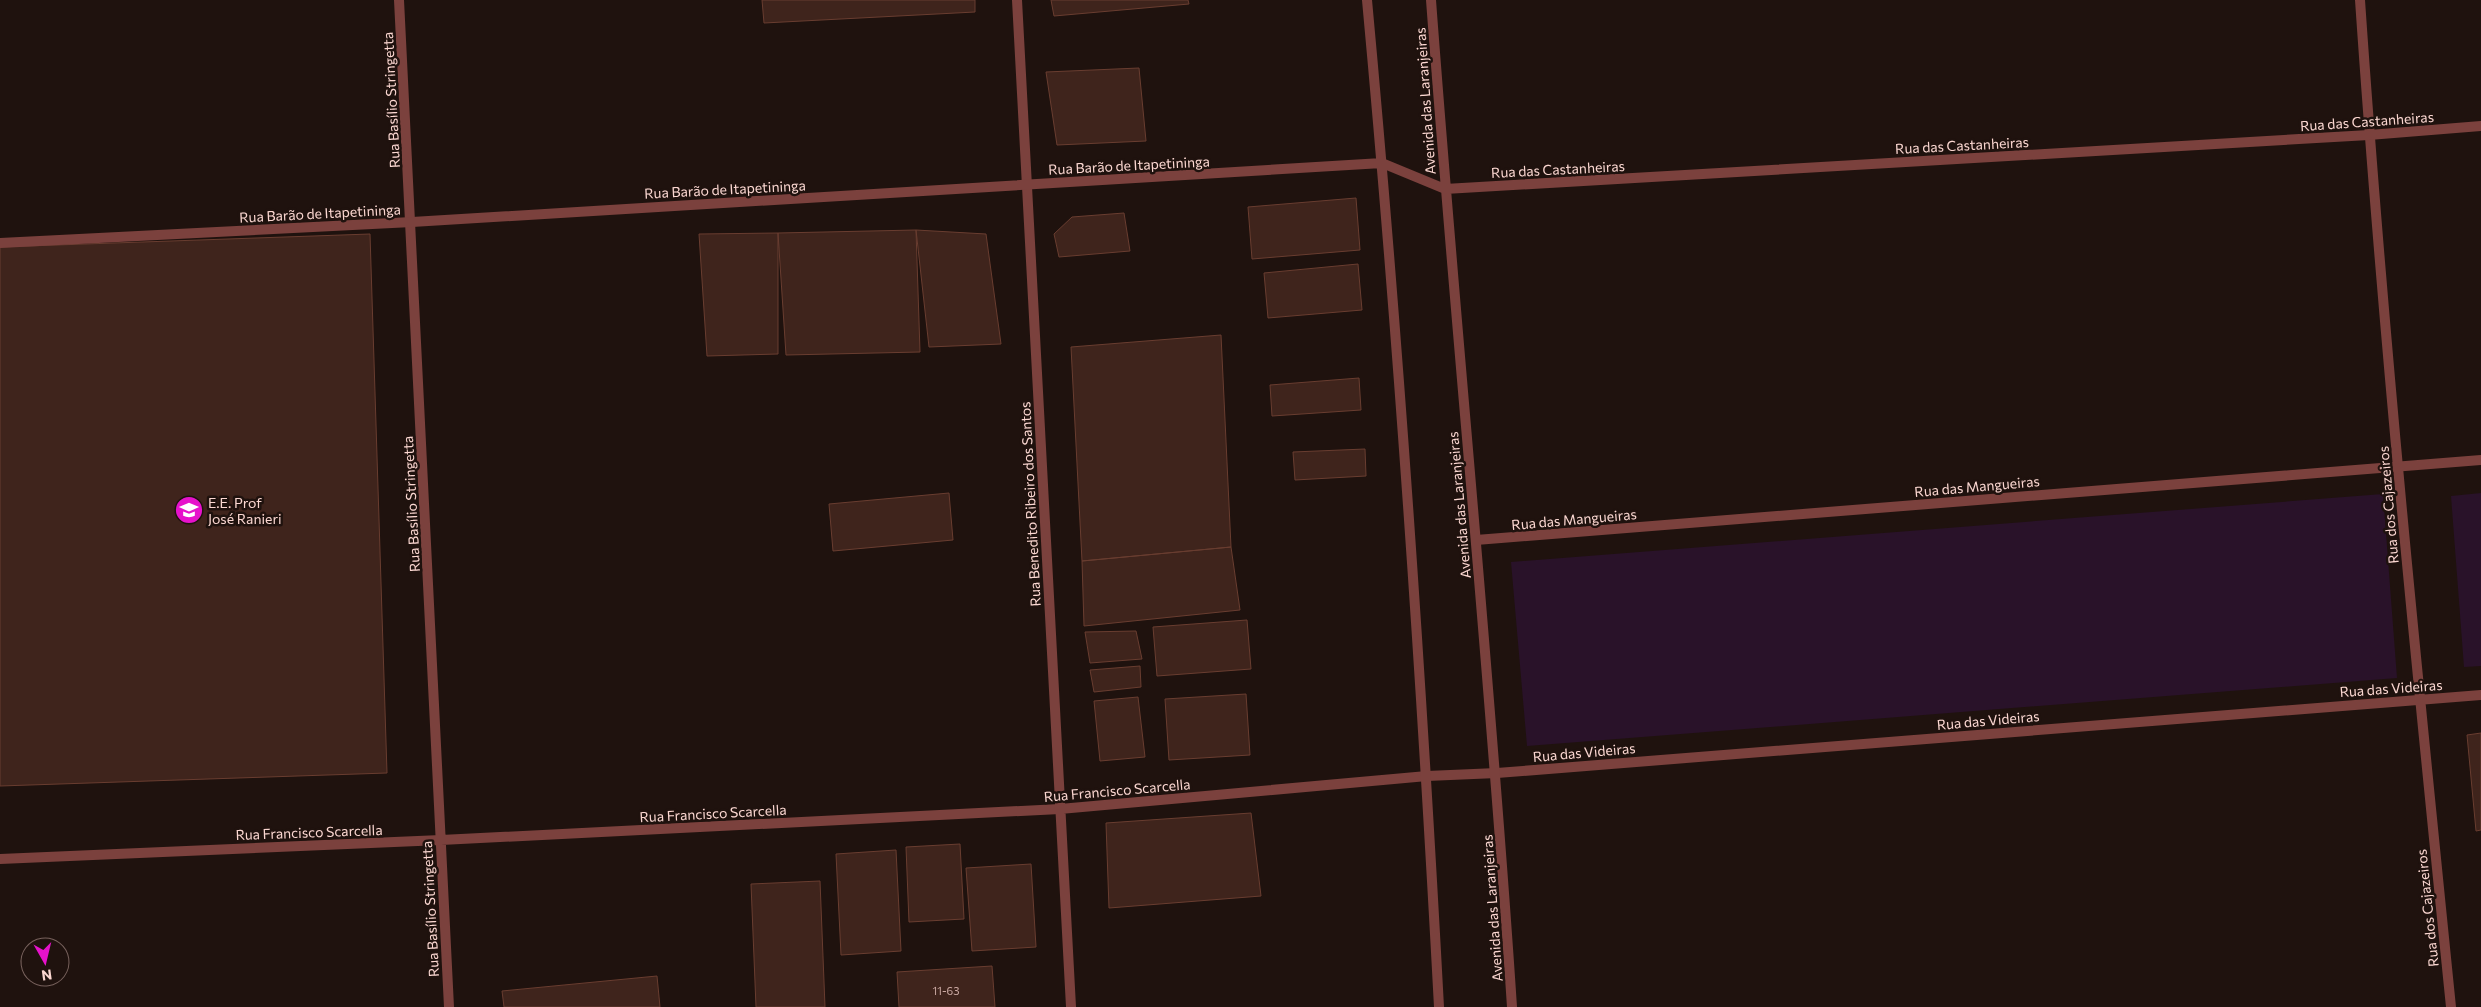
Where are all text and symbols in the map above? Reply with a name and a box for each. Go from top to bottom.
street label: Avenida das Laranjeiras [1411,27,1439,175]
street label: Rua Basílio Stringetta [379,32,403,168]
street label: Rua das Castanheiras [2300,108,2434,134]
street label: Rua das Castanheiras [1895,133,2029,157]
street label: Rua Barão de Itapetininga [1048,152,1210,178]
street label: Rua das Castanheiras [1491,157,1625,181]
street label: Rua Barão de Itapetininga [644,176,806,202]
street label: Rua Barão de Itapetininga [239,200,401,226]
street label: Rua Benedito Ribeiro dos Santos [1016,401,1044,607]
street label: Avenida das Laranjeiras [1444,431,1474,579]
street label: Rua Basílio Stringetta [399,436,423,572]
street label: Rua dos Cajazeiros [2374,445,2402,565]
street label: Rua das Mangueiras [1914,472,2040,500]
place label: E.E. Prof José Ranieri [208,494,282,527]
school or university icon: E.E. Prof José Ranieri [174,495,204,525]
street label: Rua das Mangueiras [1511,505,1637,533]
street label: Rua das Videiras [2339,676,2443,700]
street label: Rua das Videiras [1936,707,2040,733]
street label: Rua das Videiras [1532,739,1636,765]
street label: Rua Francisco Scarcella [1043,775,1191,805]
street label: Rua Francisco Scarcella [639,801,787,825]
street label: Rua Francisco Scarcella [235,821,383,843]
street label: Avenida das Laranjeiras [1478,834,1506,982]
street label: Rua Basílio Stringetta [418,841,442,977]
street label: Rua dos Cajazeiros [2412,848,2442,968]
north arrow [20,937,70,987]
text: N [40,966,53,985]
house number: 11-63 [933,984,959,997]

